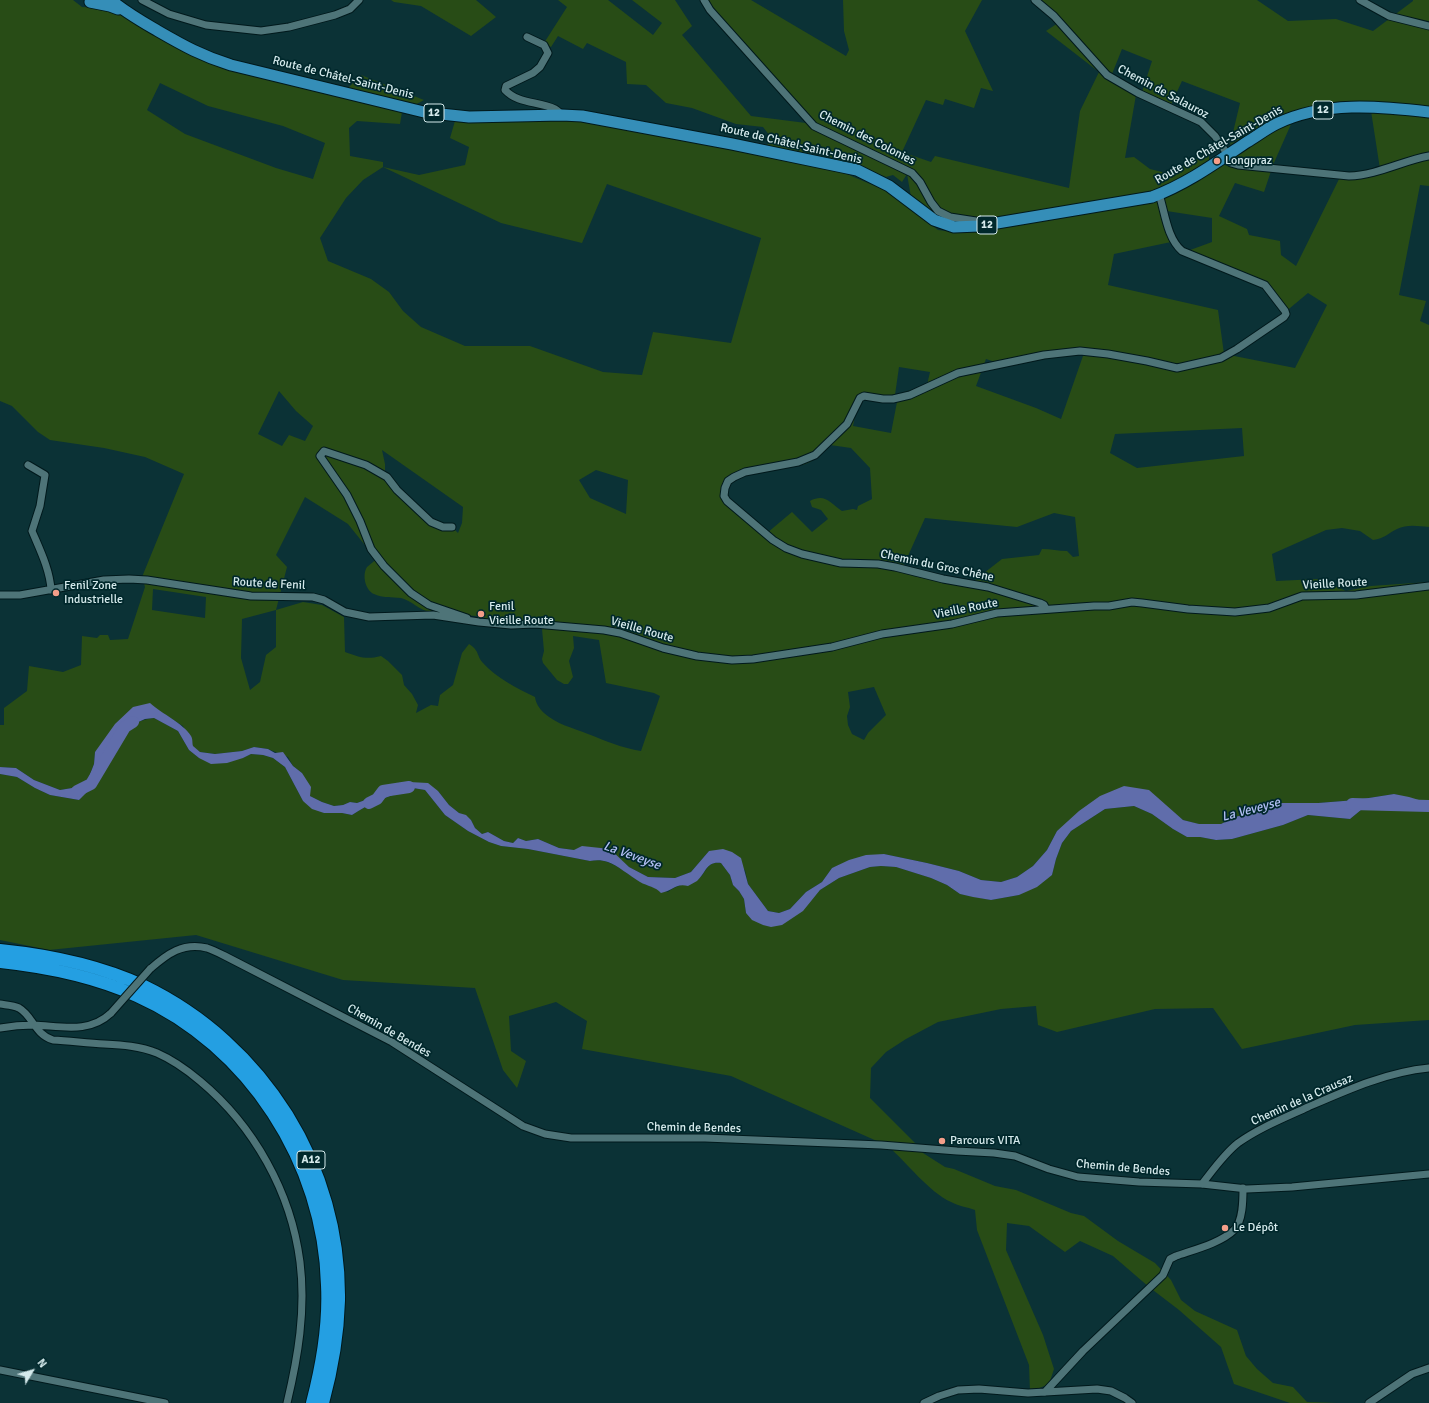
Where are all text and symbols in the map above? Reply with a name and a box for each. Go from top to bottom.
street label: Route de Châtel-Saint-Denis [271,53,415,103]
street label: Chemin de Salauroz [1115,62,1211,122]
road number: 12 [1313,101,1333,119]
street label: Route de Châtel-Saint-Denis [1153,103,1285,187]
road number: 12 [424,104,444,122]
street label: Chemin des Colonies [816,107,918,169]
street label: Route de Châtel-Saint-Denis [719,121,863,167]
place label: Longpraz [1225,154,1272,168]
marker: Longpraz [1212,156,1222,166]
road number: 12 [977,216,997,234]
street label: Chemin du Gros Chêne [879,547,995,585]
street label: Route de Fenil [232,575,306,593]
street label: Vieille Route [1302,575,1368,593]
place label: Fenil Zone Industrielle [64,579,123,607]
marker: Fenil Zone Industrielle [51,588,61,598]
street label: Vieille Route [933,596,999,622]
place label: Fenil Vieille Route [489,600,554,628]
marker: Fenil Vieille Route [476,609,486,619]
street label: Vieille Route [609,614,675,646]
water label: La Veveyse [1220,795,1282,825]
water label: La Veveyse [601,838,663,874]
street label: Chemin de Bendes [345,1001,433,1061]
street label: Chemin de la Crausaz [1249,1071,1355,1129]
street label: Chemin de Bendes [647,1120,741,1136]
place label: Parcours VITA [950,1134,1020,1148]
marker: Parcours VITA [937,1136,947,1146]
road number: A12 [297,1151,325,1169]
street label: Chemin de Bendes [1075,1157,1171,1179]
place label: Le Dépôt [1233,1221,1278,1235]
marker: Le Dépôt [1220,1223,1230,1233]
north arrow [12,1351,52,1391]
text: N [34,1356,49,1370]

